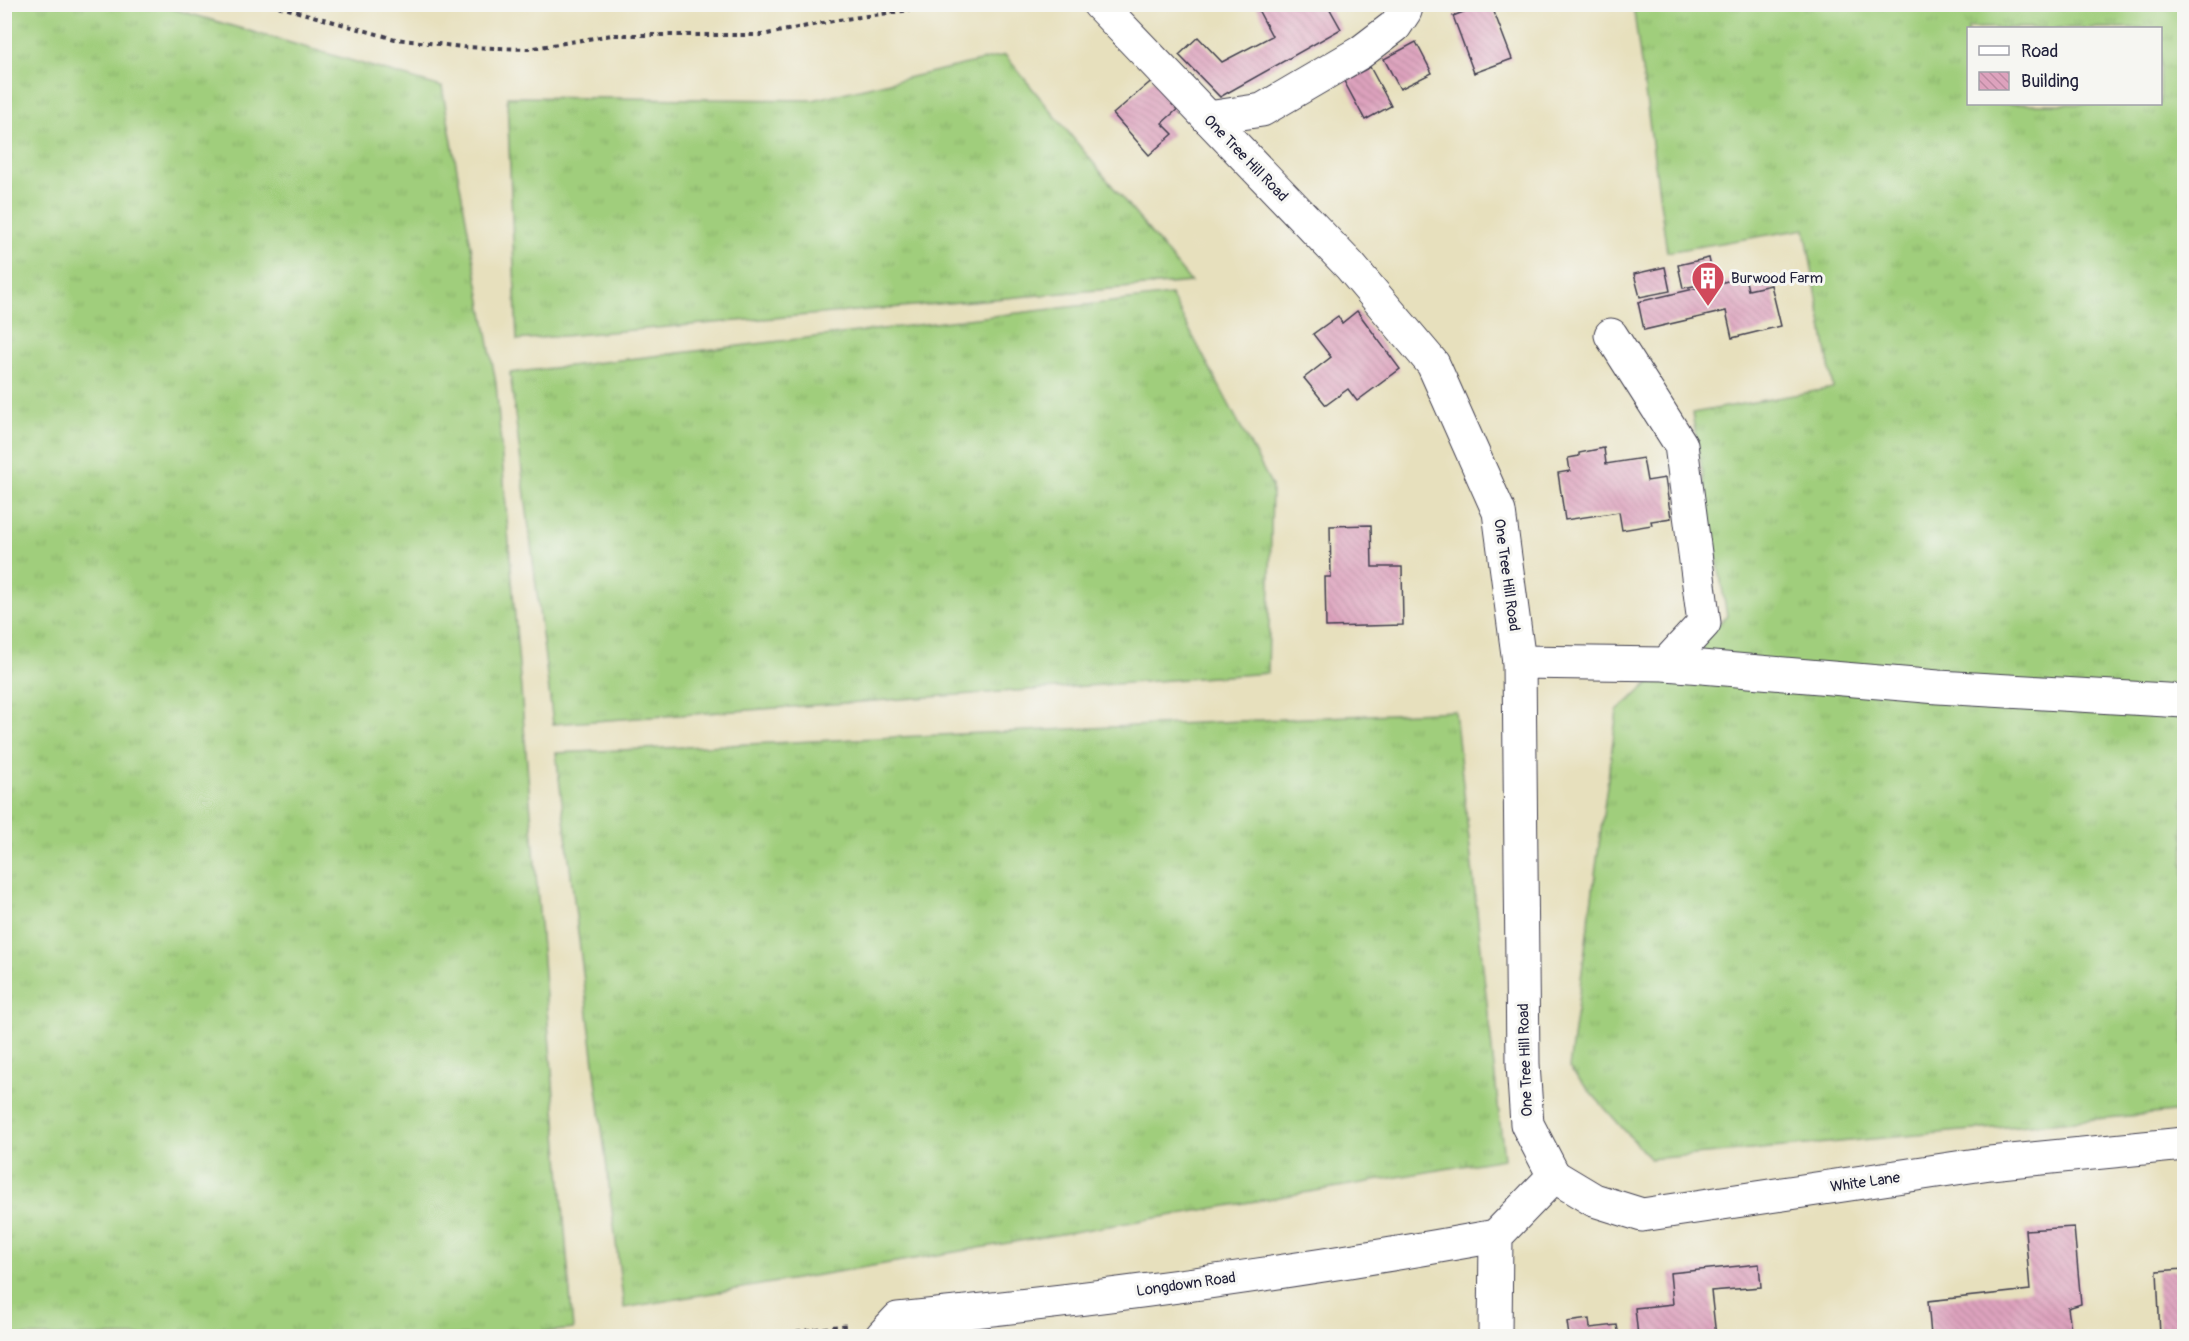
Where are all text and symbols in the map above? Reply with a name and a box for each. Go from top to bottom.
legend [1967,27,2162,105]
text: Road [2021,40,2058,63]
text: Building [2021,70,2079,93]
street label: One Tree Hill Road [1199,111,1292,206]
building icon: Burwood Farm [1690,260,1726,307]
place label: Burwood Farm [1731,269,1823,288]
street label: One Tree Hill Road [1489,518,1524,632]
street label: One Tree Hill Road [1514,1003,1537,1117]
street label: White Lane [1829,1168,1902,1197]
street label: Longdown Road [1135,1268,1237,1301]

